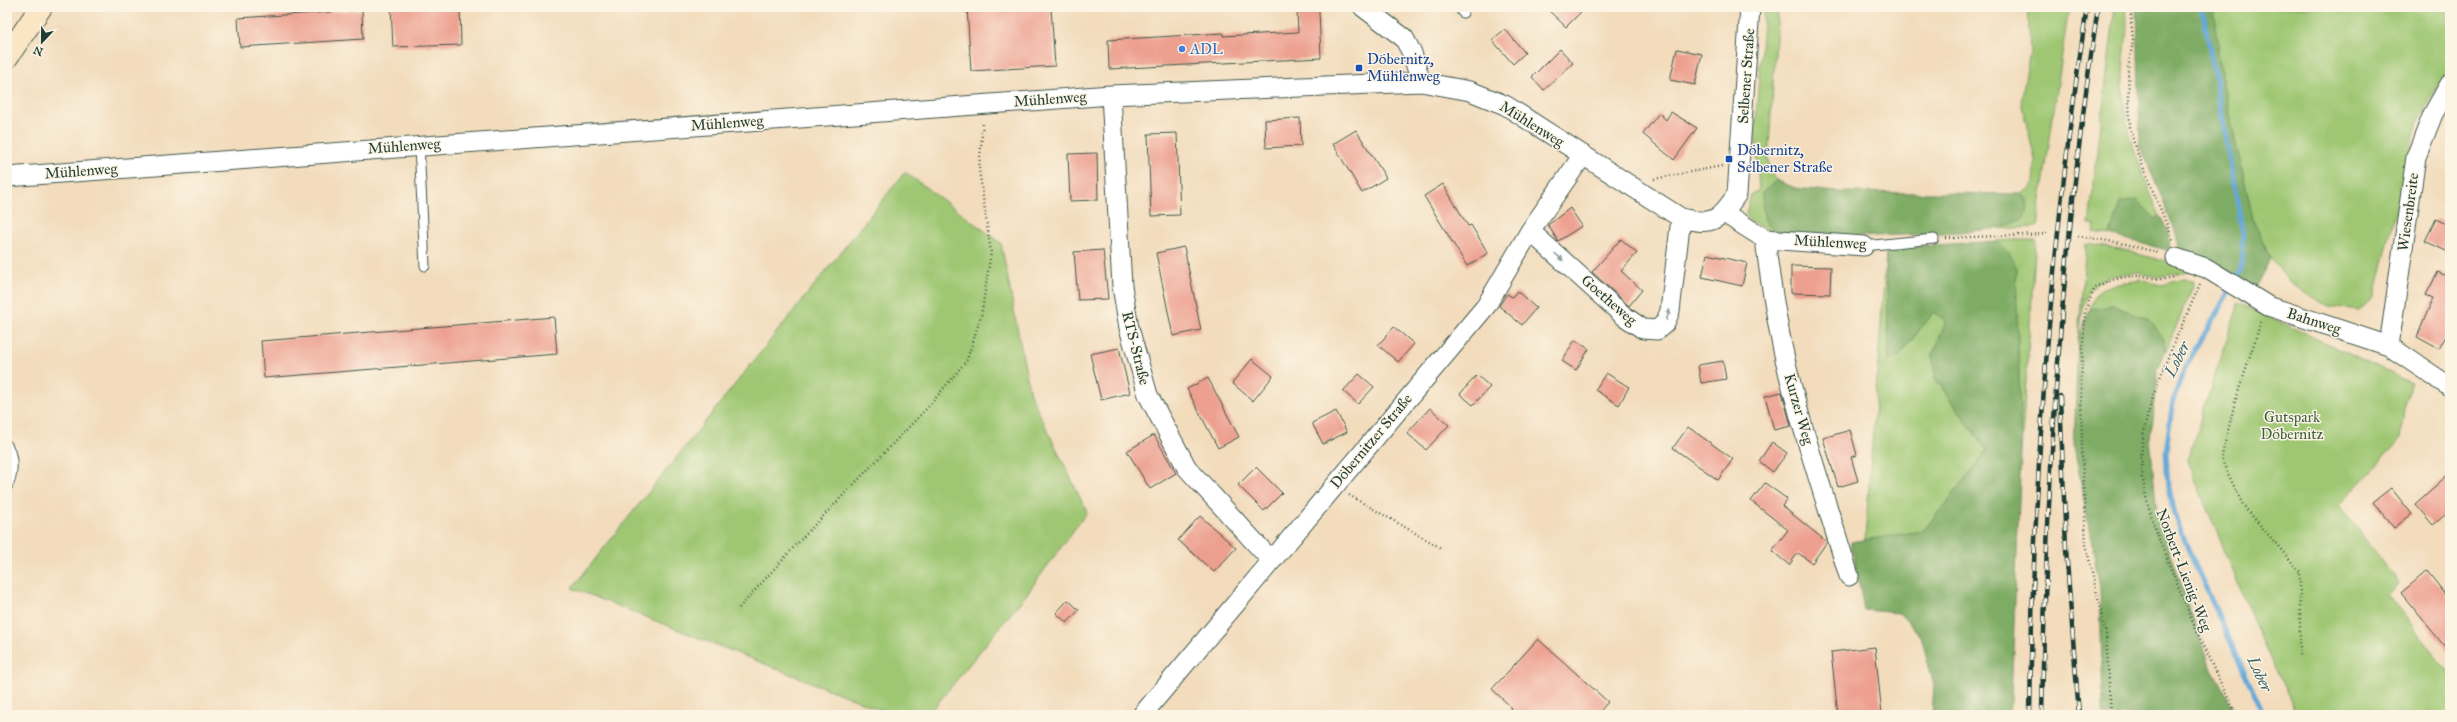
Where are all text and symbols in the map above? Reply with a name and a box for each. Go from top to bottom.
north arrow [22,22,62,62]
street label: Selbener Straße [1734,28,1758,124]
place label: ADL [1189,40,1223,58]
text: N [31,43,45,59]
marker: ADL [1177,44,1187,54]
place label: Döbernitz, Mühlenweg [1367,50,1441,85]
marker: Döbernitz, Mühlenweg [1354,63,1364,73]
street label: Mühlenweg [1013,87,1088,111]
street label: Mühlenweg [1496,97,1568,151]
street label: Mühlenweg [690,111,765,135]
street label: Mühlenweg [367,134,442,158]
place label: Döbernitz, Selbener Straße [1737,141,1833,176]
marker: Döbernitz, Selbener Straße [1724,154,1734,164]
street label: Mühlenweg [44,159,119,183]
street label: Wiesenbreite [2394,172,2422,252]
street label: Mühlenweg [1793,231,1868,253]
one-way arrow [1554,252,1564,262]
street label: Goetheweg [1578,271,1641,330]
street label: Bahnweg [2285,304,2344,338]
street label: RTS-Straße [1118,309,1154,387]
one-way arrow [1665,309,1671,321]
water label: Lober [2160,337,2194,381]
street label: Kurzer Weg [1780,371,1818,447]
street label: Döbernitzer Straße [1326,390,1416,492]
park label: Gutspark Döbernitz [2260,408,2324,443]
street label: Norbert-Lienig-Weg [2152,506,2216,635]
water label: Lober [2243,652,2277,696]

